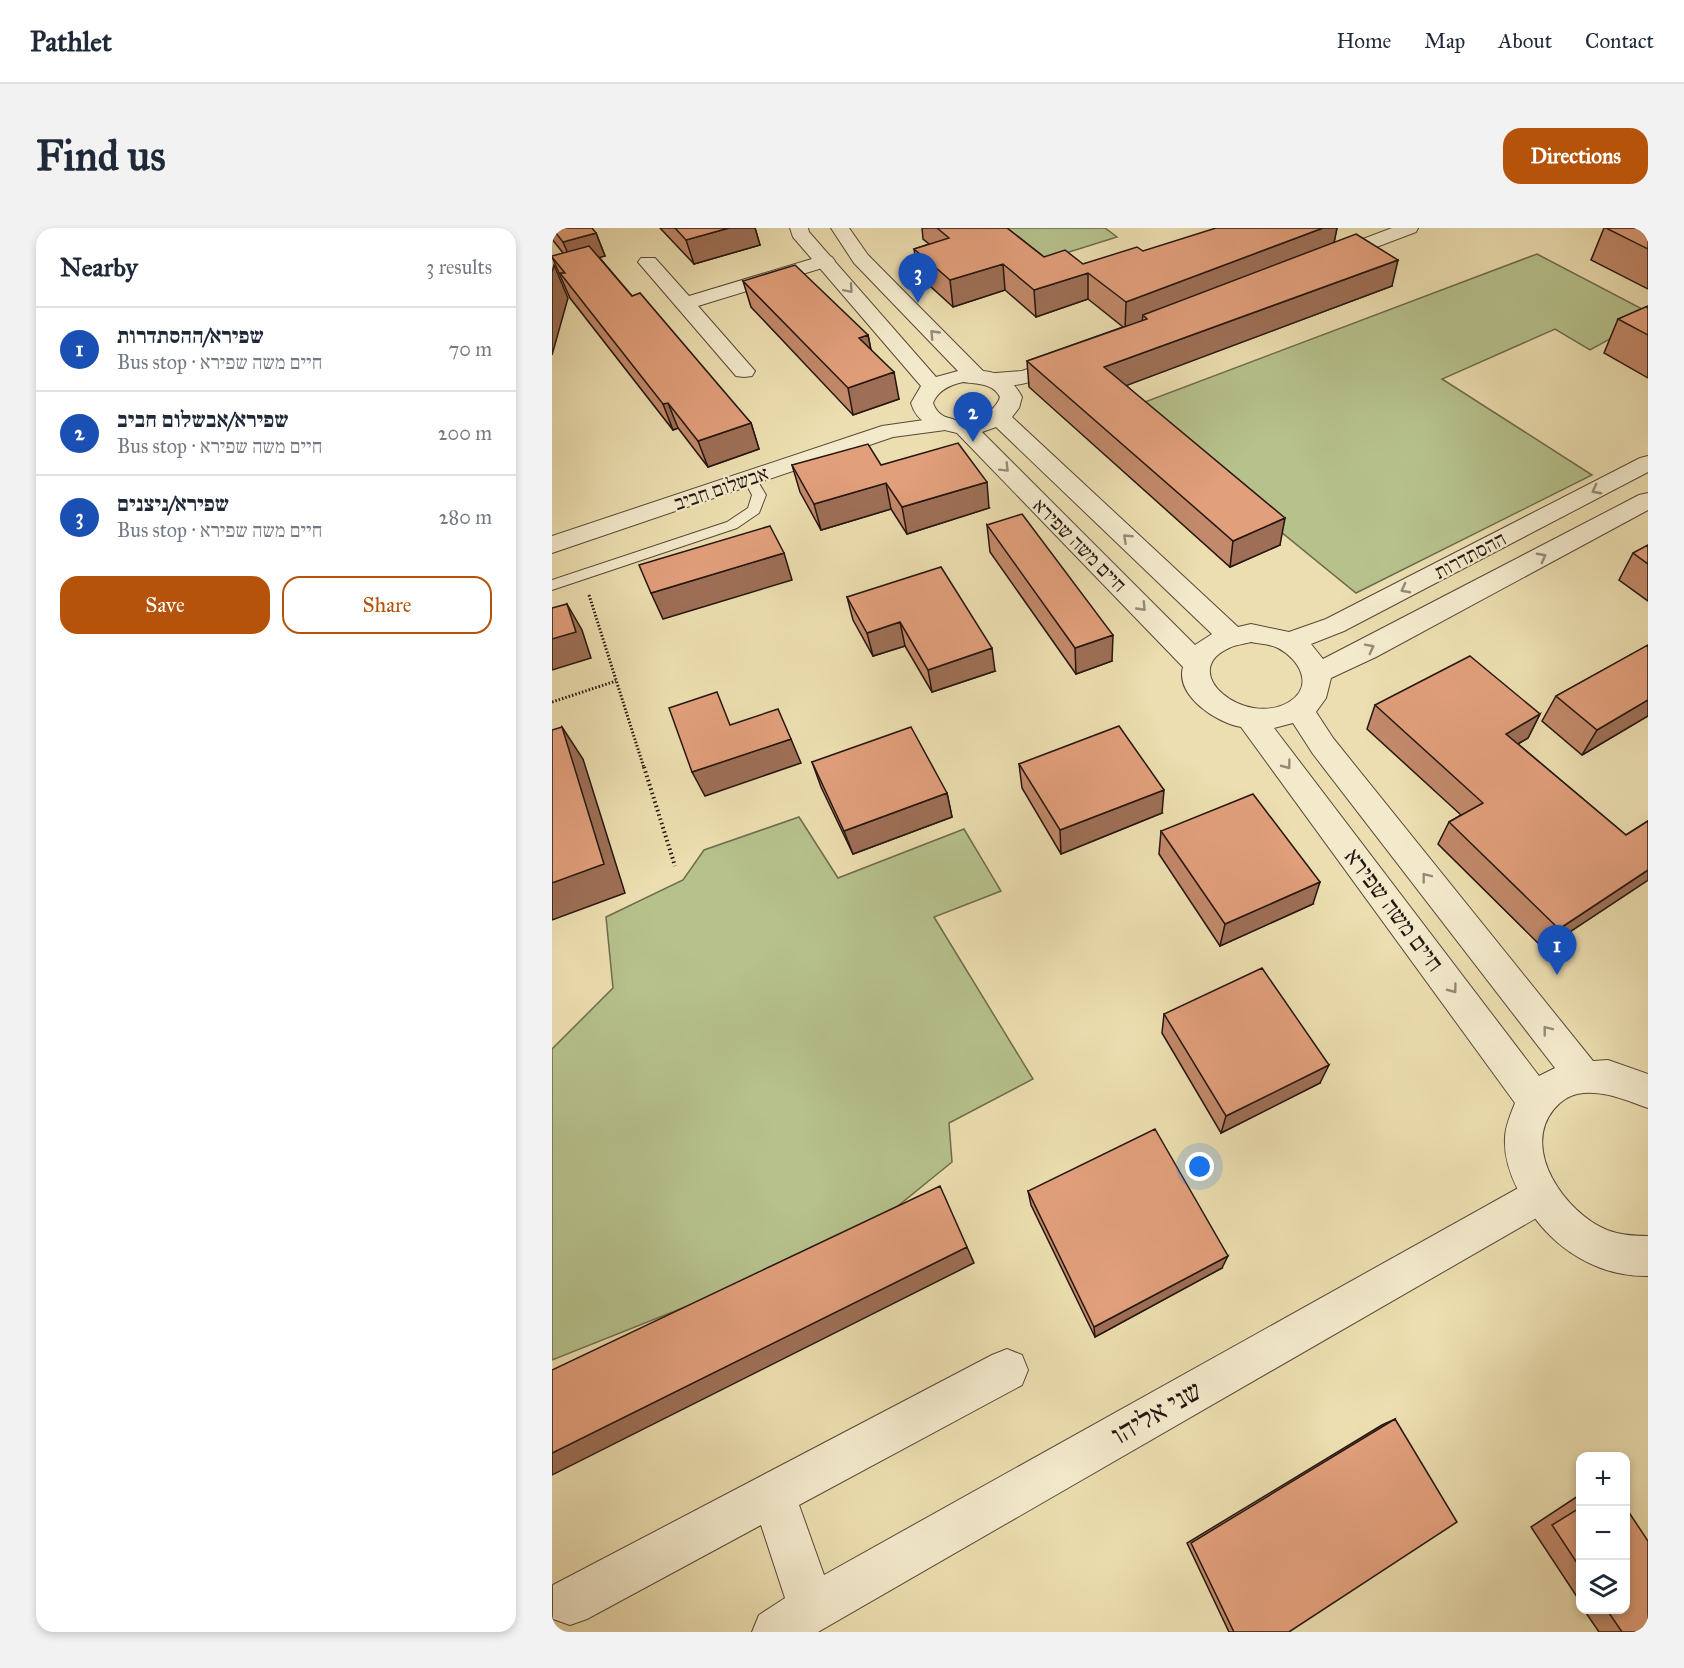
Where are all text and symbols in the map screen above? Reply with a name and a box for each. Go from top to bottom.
text: Pathlet [30,24,112,59]
text: Home [1336,28,1391,54]
text: Map [1424,28,1465,54]
text: About [1498,28,1552,54]
text: Contact [1585,28,1654,54]
button: Directions [1503,128,1648,184]
text: Find us [36,130,166,182]
text: Nearby [60,251,138,283]
pin: 3 [898,254,938,303]
text: 3 results [426,255,492,279]
one-way arrow [842,282,853,293]
text: שפירא/ההסתדרות [117,322,264,349]
one-way arrow [931,331,942,342]
text: 1 [76,337,83,361]
text: 70 m [449,337,492,361]
text: Bus stop · חיים משה שפירא [117,350,322,374]
pin: 2 [954,392,992,442]
text: שפירא/אבשלום חביב [117,406,289,433]
text: 2 [75,421,84,445]
text: 200 m [438,421,492,445]
text: Bus stop · חיים משה שפירא [117,434,322,458]
street label: אבשלום חביב [671,461,771,515]
one-way arrow [998,461,1009,472]
one-way arrow [1591,482,1602,494]
text: שפירא/ניצנים [117,490,229,517]
street label: חיים משה שפירא [1028,493,1132,597]
text: 3 [76,505,84,529]
text: 280 m [439,505,492,529]
text: Bus stop · חיים משה שפירא [117,518,322,542]
street label: ההסתדרות [1430,526,1510,584]
one-way arrow [1124,534,1135,545]
one-way arrow [1536,553,1546,564]
button: Save [60,576,270,634]
button: Share [282,576,492,634]
one-way arrow [1400,582,1411,593]
one-way arrow [1135,601,1146,611]
one-way arrow [1363,644,1374,655]
one-way arrow [1279,759,1290,770]
street label: חיים משה שפירא [1338,842,1450,978]
one-way arrow [1422,873,1433,884]
pin: 1 [1538,926,1576,975]
one-way arrow [1446,983,1457,994]
one-way arrow [1543,1026,1554,1037]
your location [1185,1152,1214,1181]
street label: שני אליהו [1105,1373,1208,1452]
map controls [1576,1452,1630,1614]
button: + [1576,1452,1630,1506]
button: − [1576,1506,1630,1560]
button: layers [1576,1560,1630,1614]

